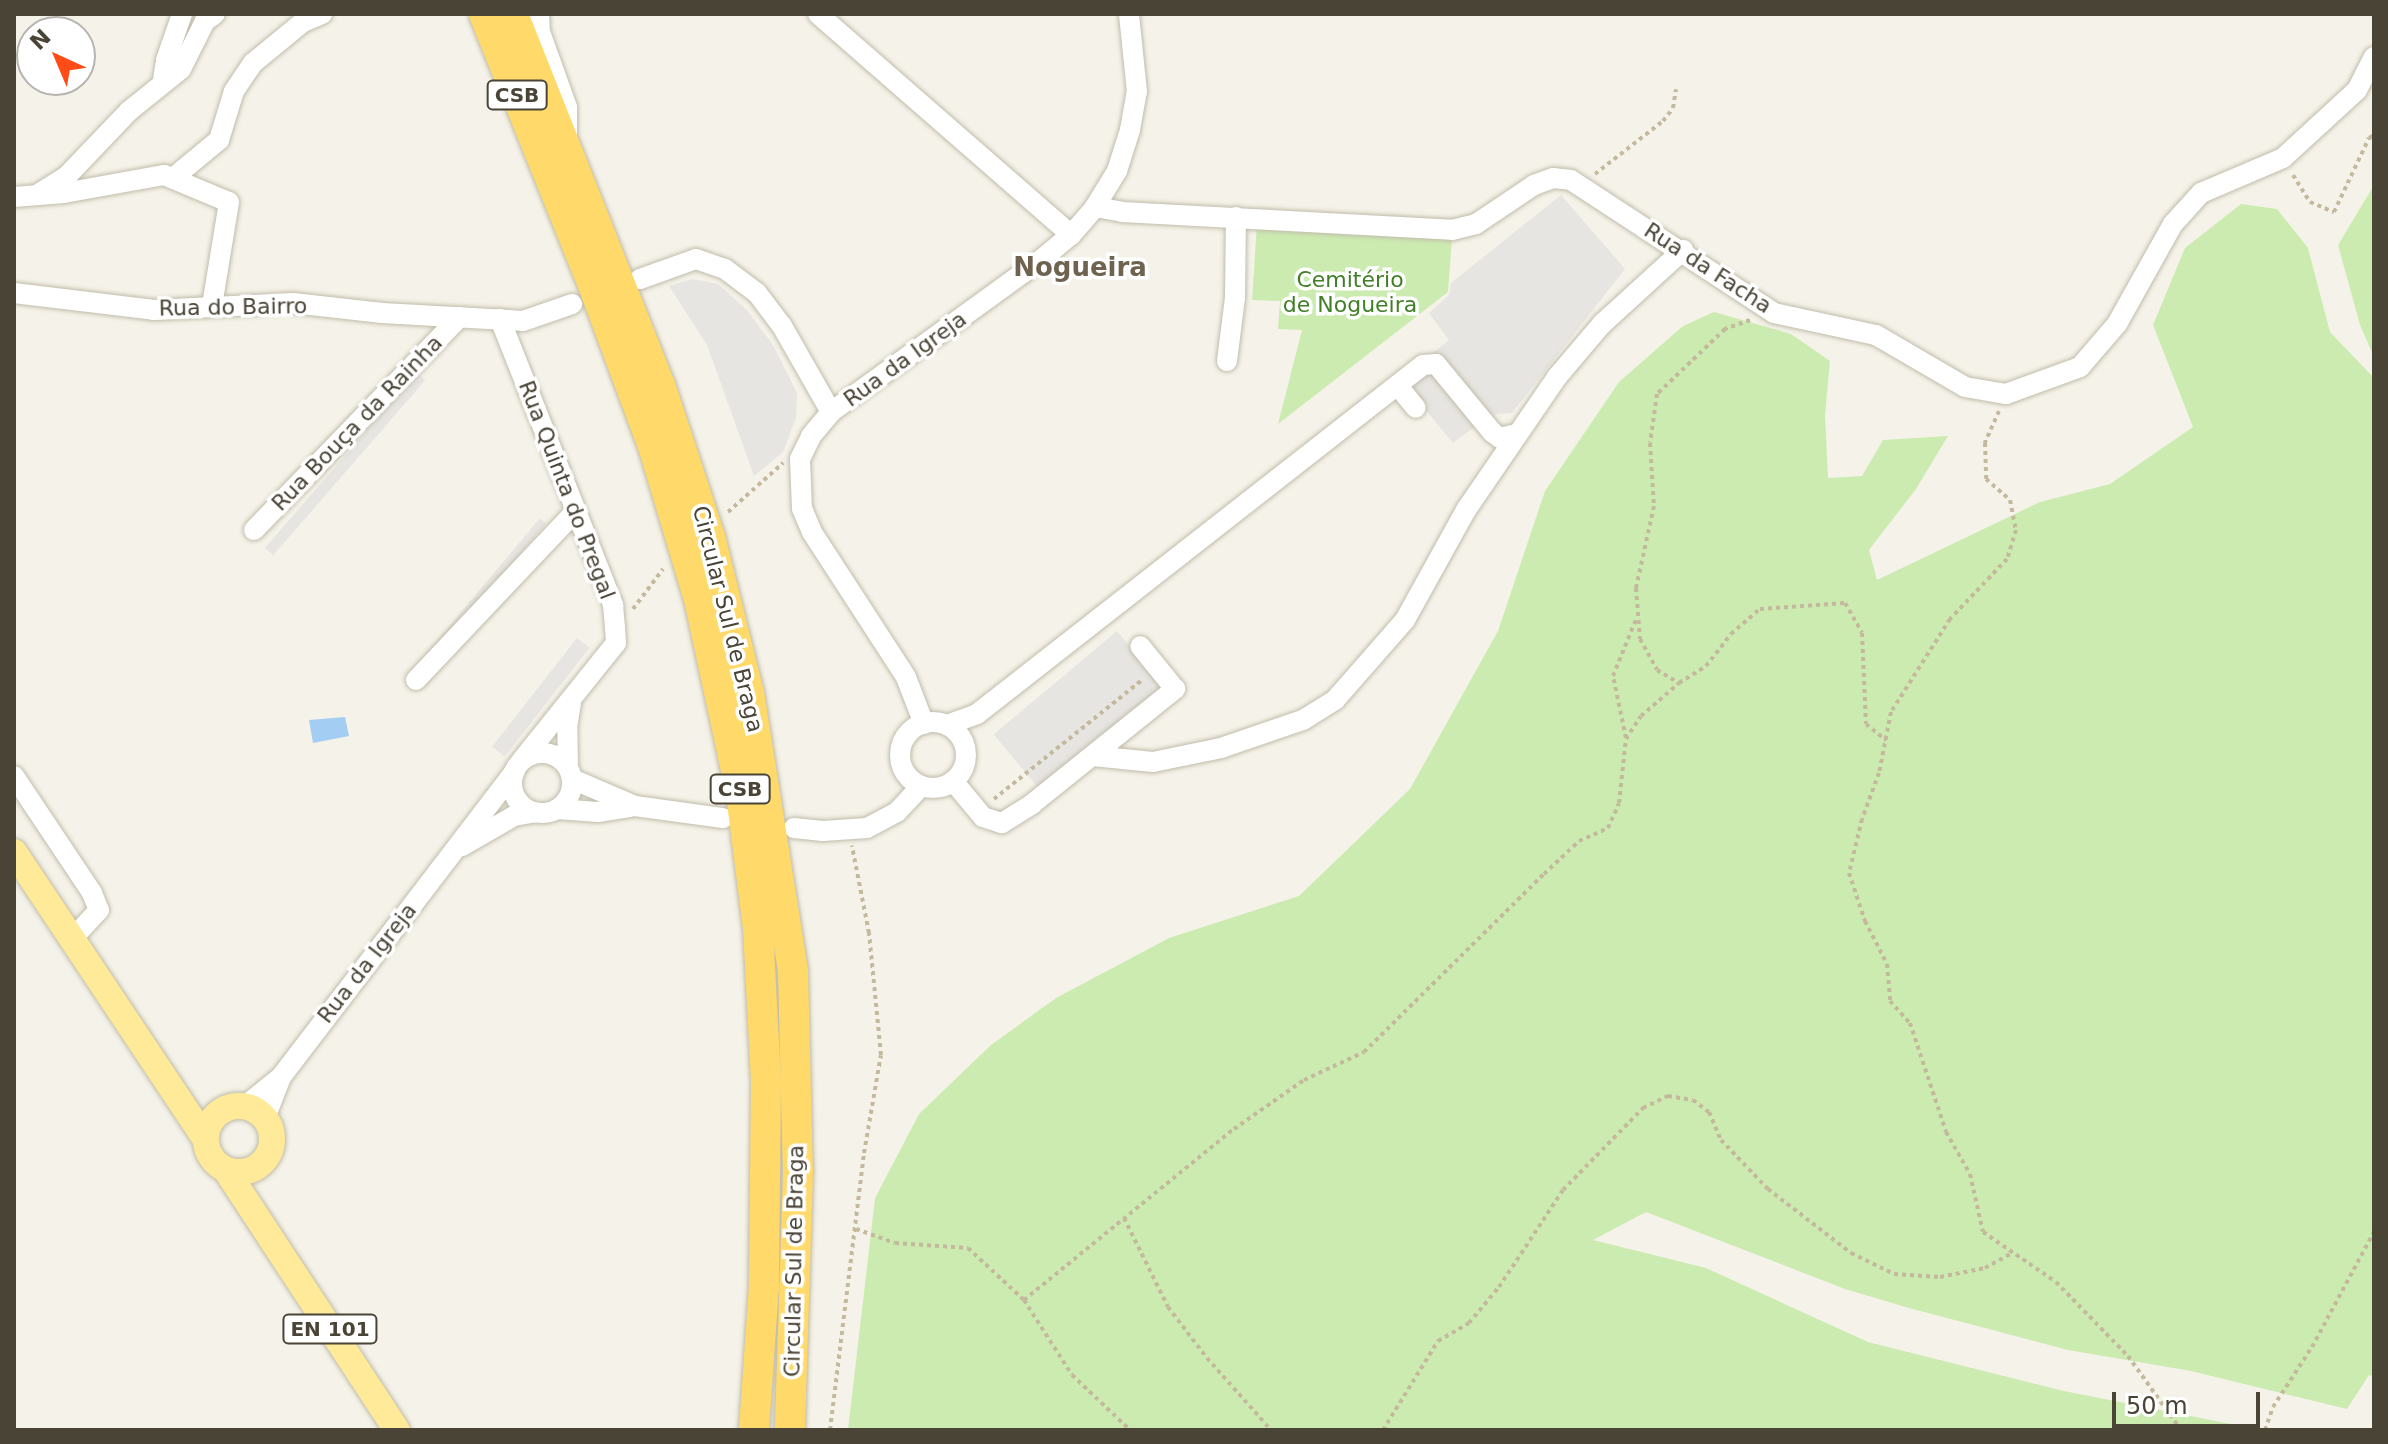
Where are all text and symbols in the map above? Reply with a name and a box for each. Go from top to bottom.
north arrow [16,16,96,96]
text: N [25,24,56,55]
road number: CSB [485,79,549,111]
street label: Rua da Facha [1639,217,1777,319]
district label: Nogueira [1013,252,1147,284]
park label: Cemitério de Nogueira [1283,266,1417,318]
street label: Rua do Bairro [159,293,307,321]
street label: Rua da Igreja [838,306,972,412]
street label: Rua Bouça da Rainha [266,330,448,516]
street label: Rua Quinta do Pregal [513,377,621,603]
street label: Circular Sul de Braga [687,503,769,735]
road number: CSB [708,773,772,805]
street label: Rua da Igreja [312,898,422,1028]
street label: Circular Sul de Braga [779,1145,809,1377]
road number: EN 101 [282,1313,378,1345]
scale bar [2116,1376,2264,1426]
text: 50 m [2126,1392,2188,1420]

